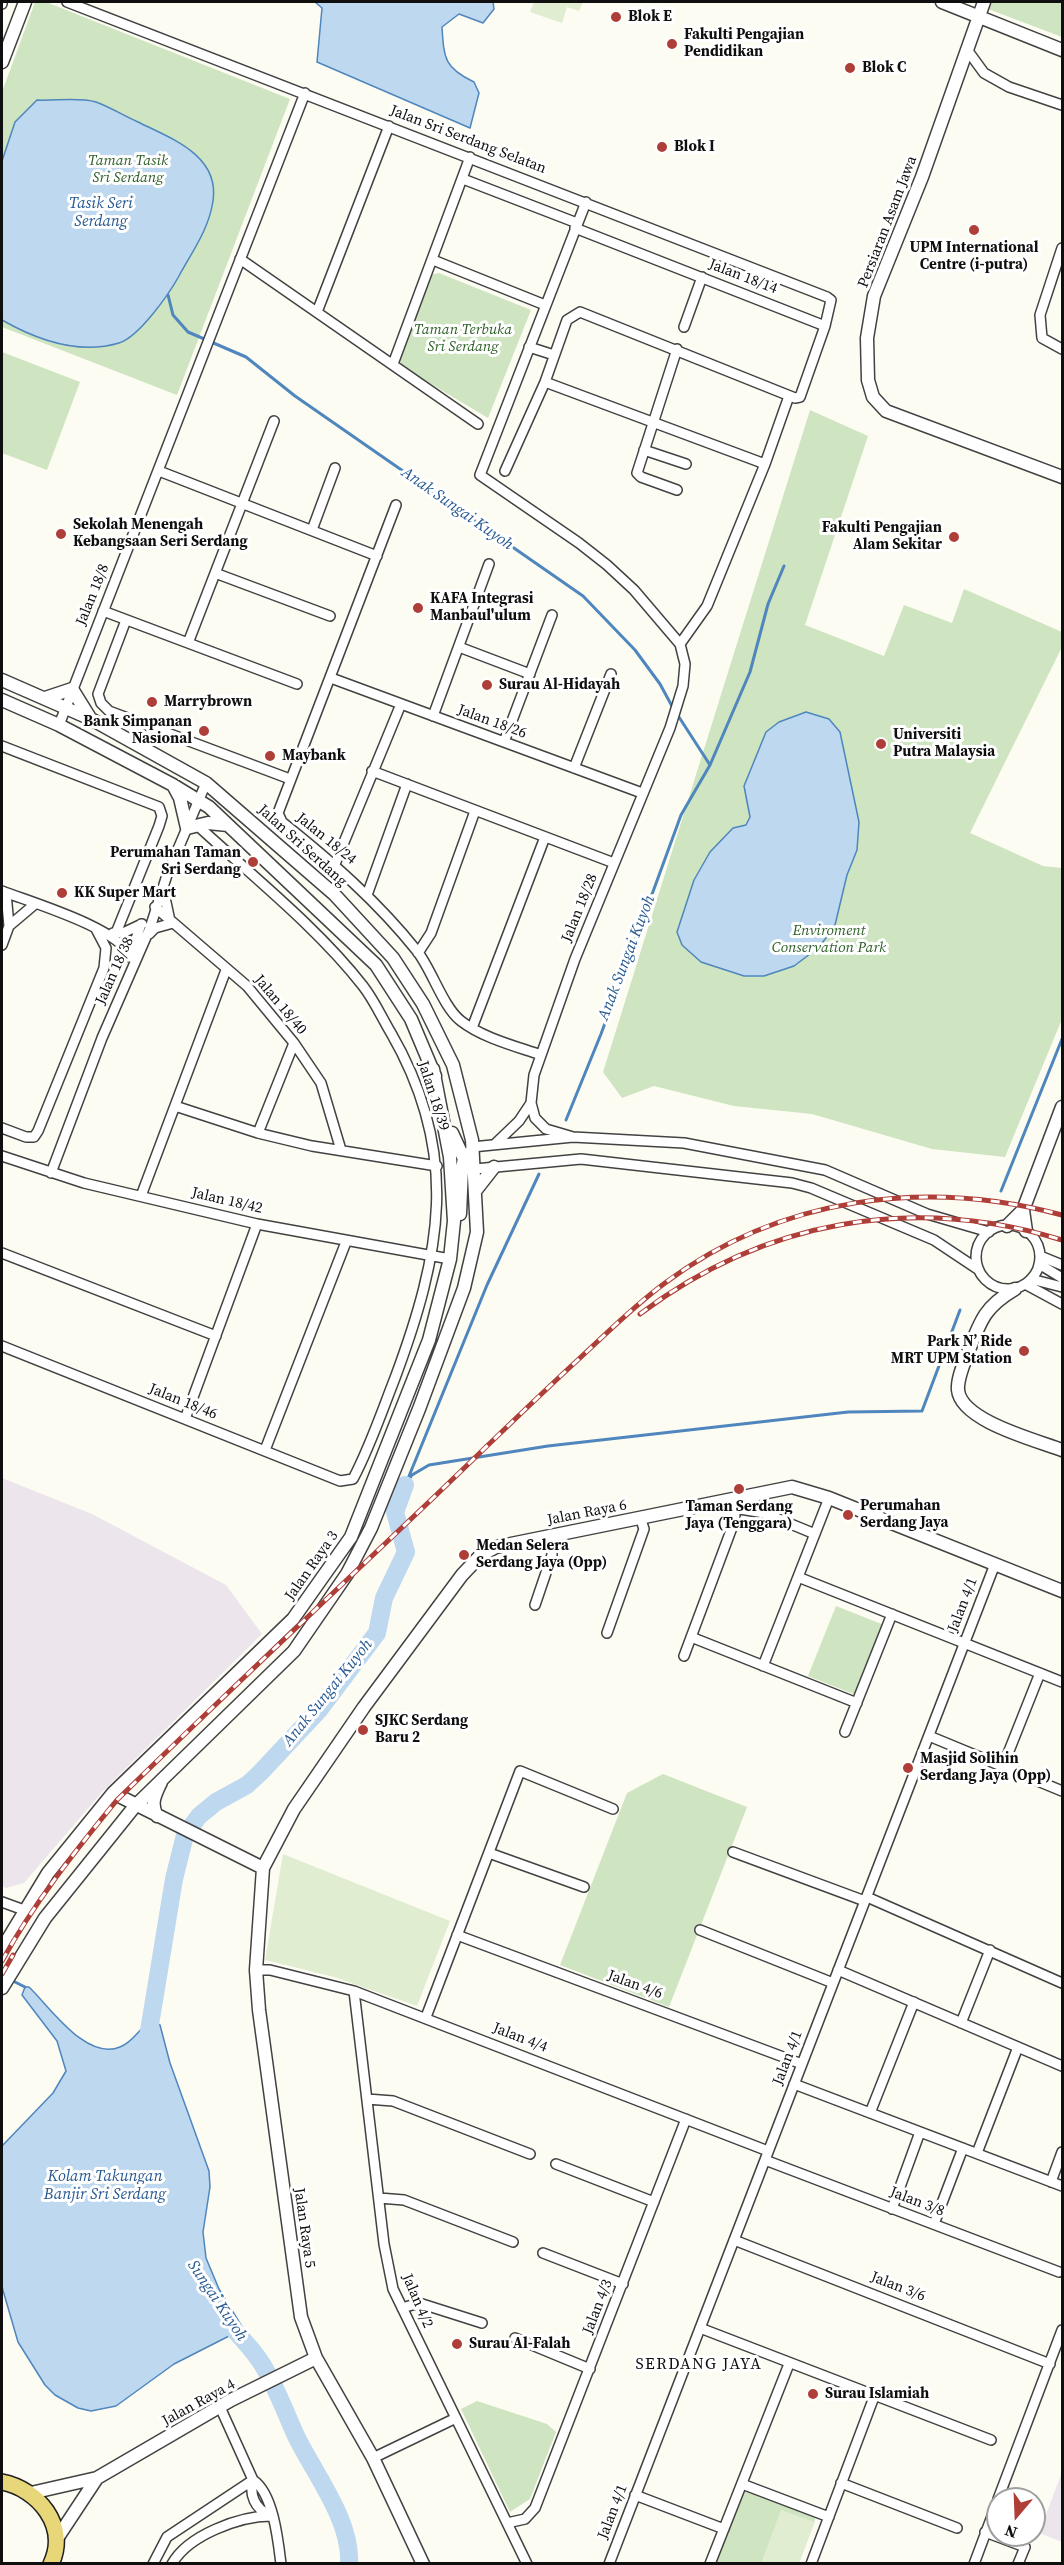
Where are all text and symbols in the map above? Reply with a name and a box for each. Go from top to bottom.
place label: Blok E [628,8,672,26]
marker: Blok E [609,10,623,24]
place label: Fakulti Pengajian Pendidikan [684,26,804,61]
marker: Fakulti Pengajian Pendidikan [665,37,679,51]
place label: Blok C [862,59,906,77]
marker: Blok C [843,61,857,75]
street label: Jalan Sri Serdang Selatan [387,102,549,178]
place label: Blok I [674,138,715,156]
marker: Blok I [655,140,669,154]
park label: Taman Tasik Sri Serdang [88,152,168,187]
street label: Persiaran Asam Jawa [855,154,921,290]
water label: Tasik Seri Serdang [69,194,133,232]
marker: UPM International Centre (i-putra) [967,223,981,237]
place label: UPM International Centre (i-putra) [909,239,1039,274]
street label: Jalan 18/14 [706,256,780,298]
park label: Taman Terbuka Sri Serdang [414,321,512,356]
water label: Anak Sungai Kuyoh [397,463,517,555]
place label: Sekolah Menengah Kebangsaan Seri Serdang [73,516,248,551]
place label: Fakulti Pengajian Alam Sekitar [822,519,942,554]
marker: Sekolah Menengah Kebangsaan Seri Serdang [54,527,68,541]
marker: Fakulti Pengajian Alam Sekitar [947,530,961,544]
street label: Jalan 18/8 [73,562,113,628]
place label: KAFA Integrasi Manbaul'ulum [430,590,534,625]
marker: KAFA Integrasi Manbaul'ulum [411,601,425,615]
place label: Surau Al-Hidayah [499,676,620,694]
marker: Surau Al-Hidayah [480,678,494,692]
place label: Marrybrown [164,693,252,711]
marker: Marrybrown [145,695,159,709]
street label: Jalan 18/26 [455,701,529,743]
place label: Bank Simpanan Nasional [83,713,192,748]
marker: Bank Simpanan Nasional [197,724,211,738]
place label: Universiti Putra Malaysia [893,726,995,761]
marker: Universiti Putra Malaysia [874,737,888,751]
place label: Maybank [282,747,346,765]
marker: Maybank [263,749,277,763]
street label: Jalan Sri Serdang [254,801,350,891]
street label: Jalan 18/24 [292,809,360,869]
place label: Perumahan Taman Sri Serdang [110,844,241,879]
marker: Perumahan Taman Sri Serdang [246,855,260,869]
street label: Jalan 18/28 [558,871,602,945]
place label: KK Super Mart [74,884,176,902]
marker: KK Super Mart [55,886,69,900]
water label: Anak Sungai Kuyoh [594,893,660,1023]
park label: Enviroment Conservation Park [772,922,886,957]
street label: Jalan 18/38 [92,934,138,1008]
street label: Jalan 18/40 [250,972,310,1038]
street label: Jalan 18/39 [413,1059,453,1133]
street label: Jalan 18/42 [190,1184,264,1218]
place label: Park N’ Ride MRT UPM Station [891,1333,1012,1368]
marker: Park N’ Ride MRT UPM Station [1017,1344,1031,1358]
street label: Jalan 18/46 [146,1380,220,1424]
marker: Taman Serdang Jaya (Tenggara) [732,1482,746,1496]
street label: Jalan Raya 6 [546,1496,628,1530]
place label: Perumahan Serdang Jaya [860,1497,949,1532]
place label: Taman Serdang Jaya (Tenggara) [685,1498,793,1533]
marker: Perumahan Serdang Jaya [841,1508,855,1522]
street label: Jalan Raya 3 [282,1528,342,1604]
place label: Medan Selera Serdang Jaya (Opp) [476,1537,607,1572]
marker: Medan Selera Serdang Jaya (Opp) [457,1548,471,1562]
street label: Jalan 4/1 [944,1575,982,1635]
water label: Anak Sungai Kuyoh [279,1636,377,1750]
place label: SJKC Serdang Baru 2 [375,1712,468,1747]
marker: SJKC Serdang Baru 2 [356,1723,370,1737]
place label: Masjid Solihin Serdang Jaya (Opp) [920,1750,1051,1785]
marker: Masjid Solihin Serdang Jaya (Opp) [901,1761,915,1775]
street label: Jalan 4/6 [605,1967,665,2003]
street label: Jalan 4/4 [490,2019,550,2057]
street label: Jalan 4/1 [769,2028,807,2088]
water label: Kolam Takungan Banjir Sri Serdang [44,2167,166,2205]
street label: Jalan 3/8 [887,2183,947,2221]
street label: Jalan Raya 5 [289,2187,319,2269]
water label: Sungai Kuyoh [183,2257,251,2345]
street label: Jalan 3/6 [868,2268,928,2306]
street label: Jalan 4/2 [398,2271,436,2331]
street label: Jalan 4/3 [579,2277,617,2337]
place label: Surau Al-Falah [469,2335,571,2353]
marker: Surau Al-Falah [450,2337,464,2351]
district label: SERDANG JAYA [636,2355,762,2375]
street label: Jalan Raya 4 [159,2376,239,2430]
place label: Surau Islamiah [825,2385,929,2403]
marker: Surau Islamiah [806,2387,820,2401]
street label: Jalan 4/1 [594,2482,632,2542]
north arrow [986,2487,1046,2547]
text: N [1002,2520,1020,2544]

